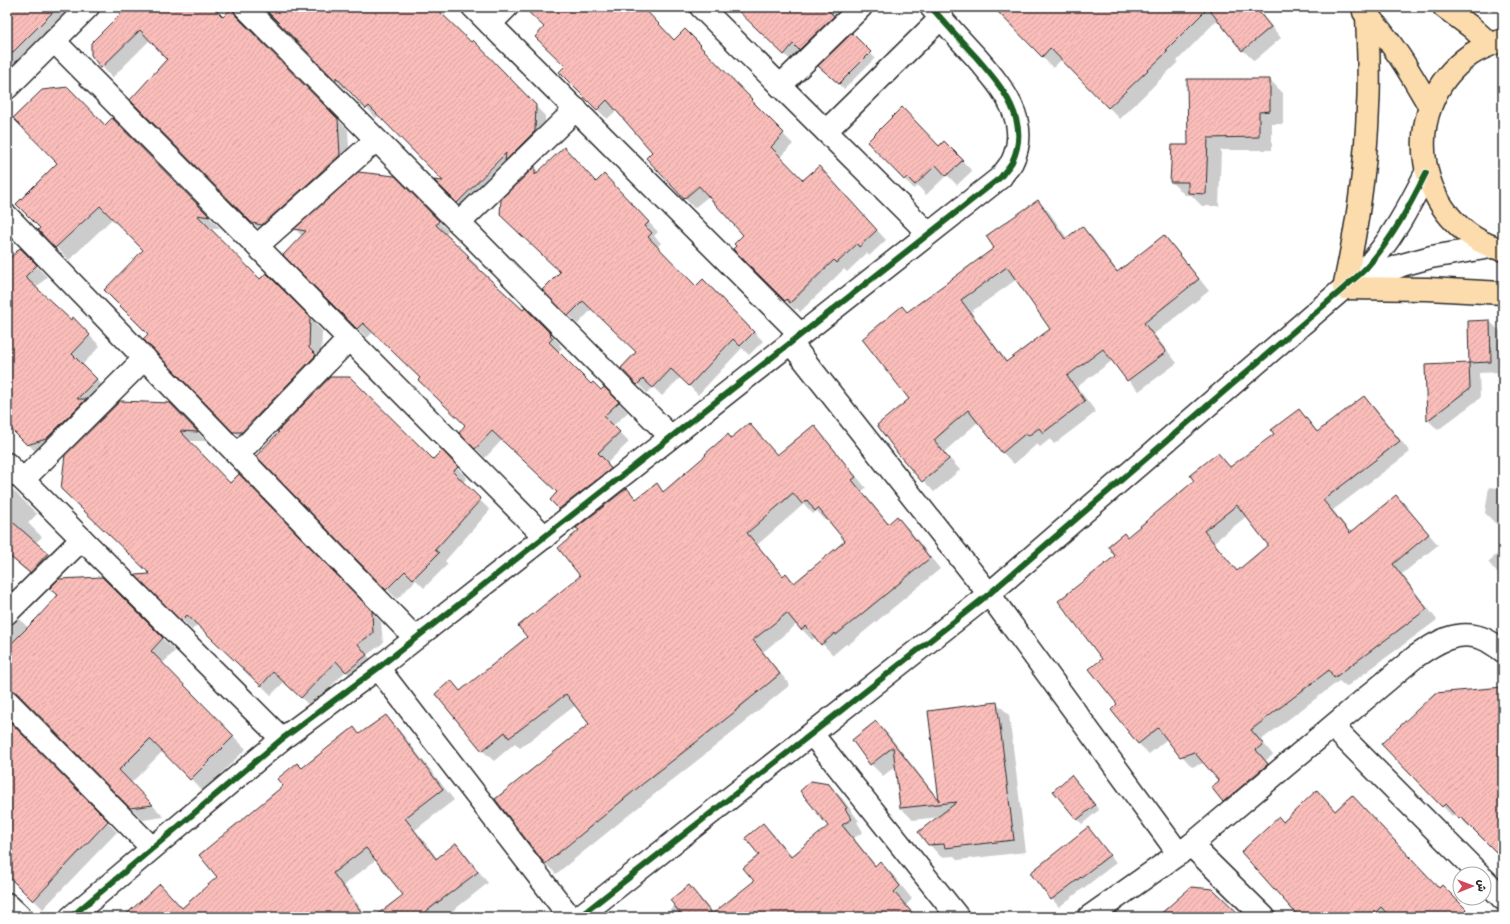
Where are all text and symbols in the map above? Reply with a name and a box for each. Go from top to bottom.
north arrow [1452,866,1492,906]
text: ش [1472,880,1490,892]

